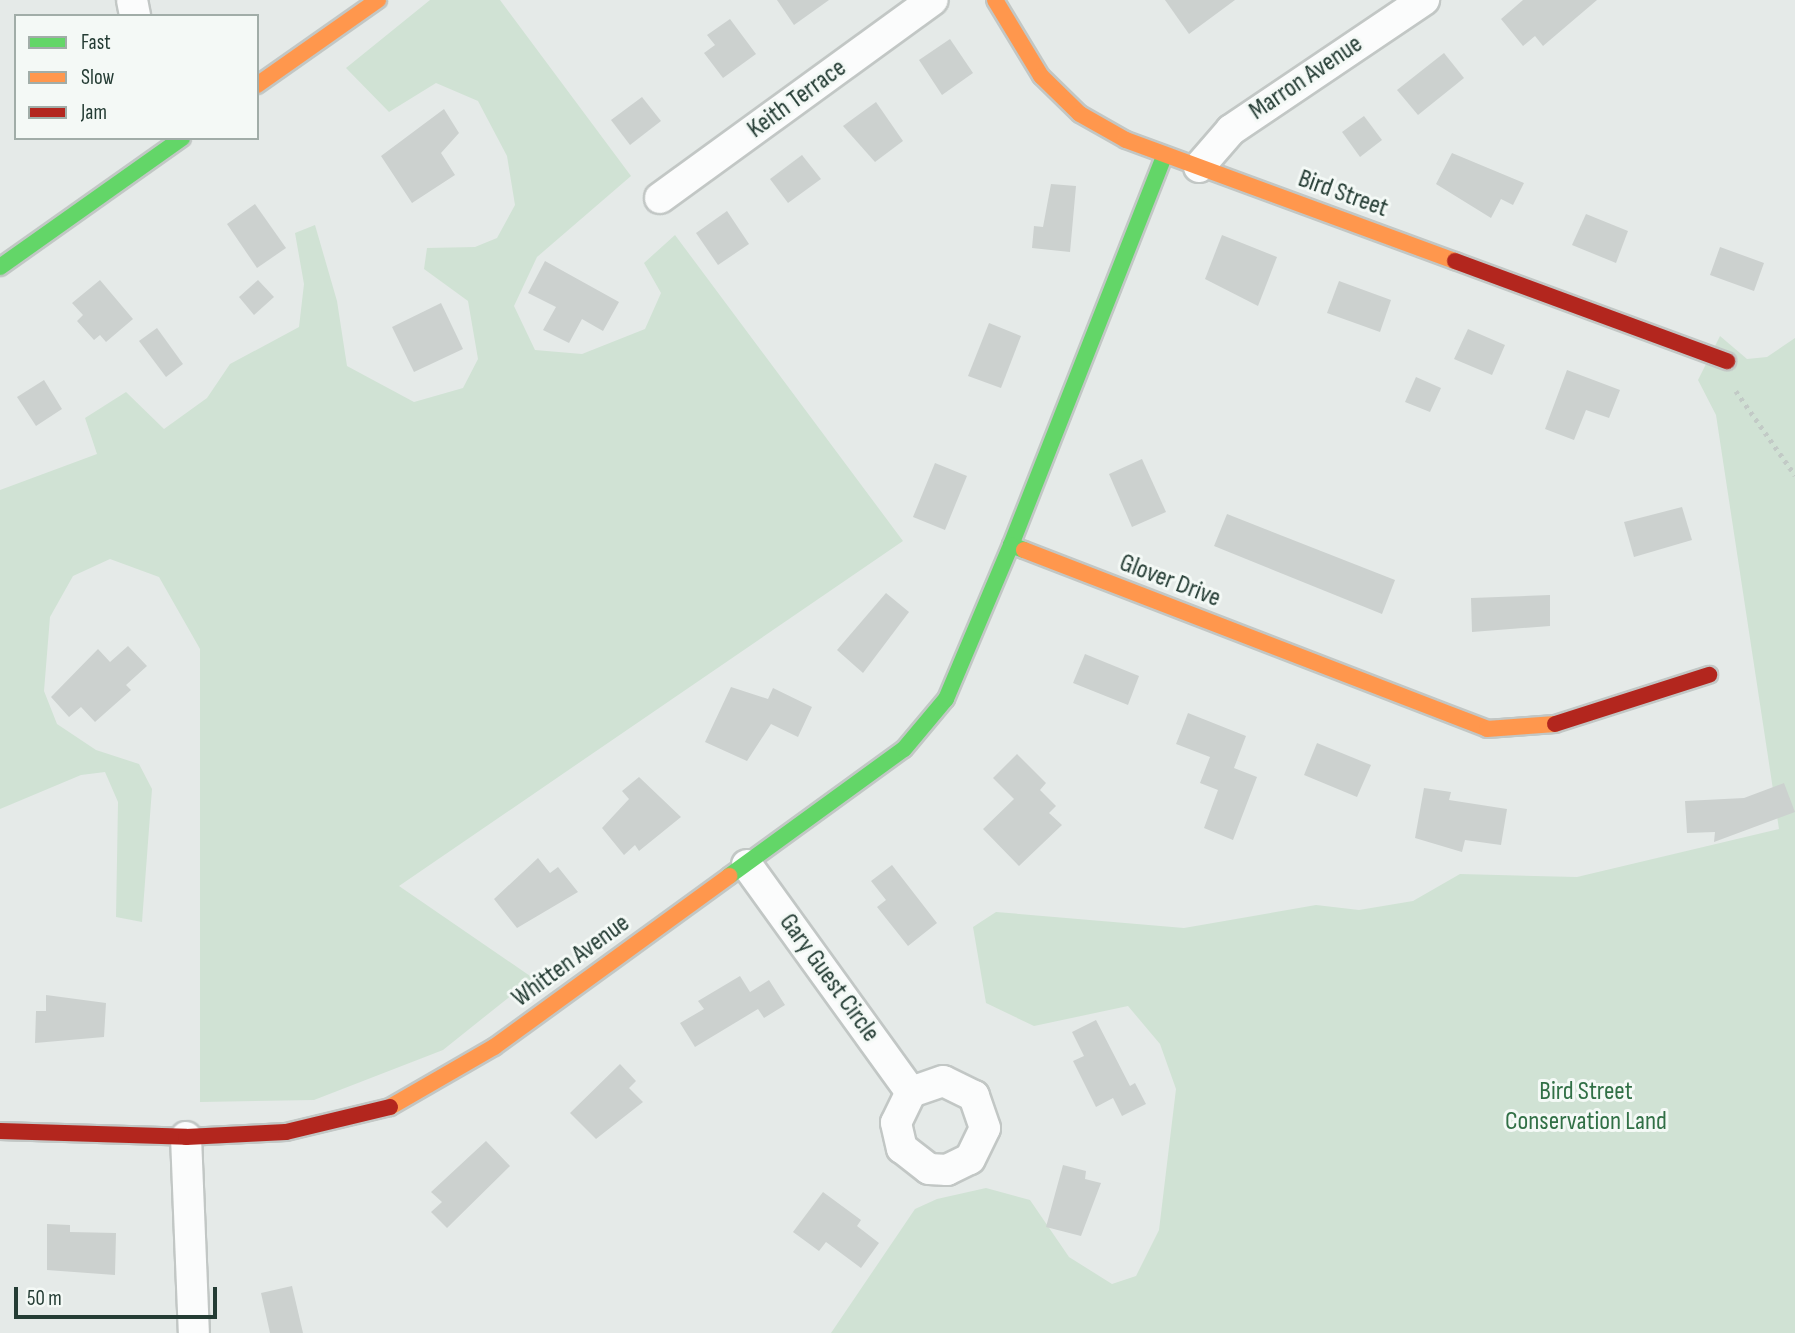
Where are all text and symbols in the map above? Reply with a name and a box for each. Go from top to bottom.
legend [14,14,259,140]
street label: Marron Avenue [1244,29,1368,127]
text: Fast [81,30,111,55]
street label: Keith Terrace [742,53,852,145]
text: Slow [81,65,114,90]
text: Jam [81,100,107,125]
street label: Bird Street [1294,163,1392,225]
street label: Glover Drive [1115,547,1225,615]
street label: Whitten Avenue [506,908,636,1014]
street label: Gary Guest Circle [772,908,886,1048]
park label: Bird Street Conservation Land [1505,1076,1667,1138]
scale bar [18,1274,220,1318]
text: 50 m [27,1286,62,1311]

